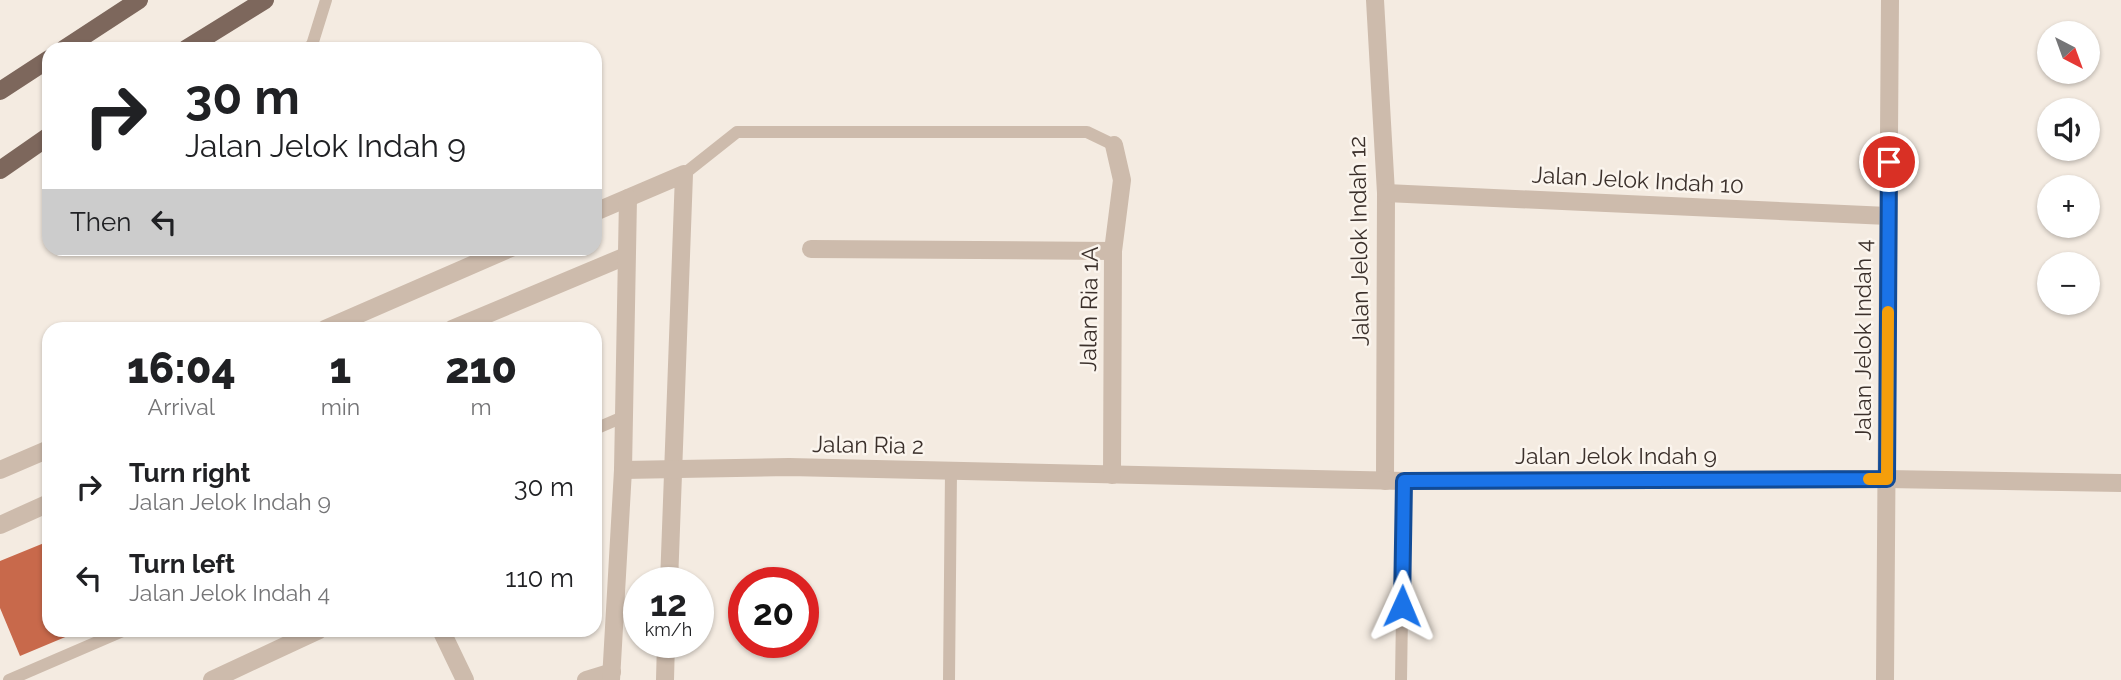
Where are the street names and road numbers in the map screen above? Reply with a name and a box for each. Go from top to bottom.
street label: Jalan Jelok Indah 12 [1343,136,1374,346]
street label: Jalan Jelok Indah 10 [1531,160,1745,199]
street label: Jalan Jelok Indah 4 [1849,240,1876,441]
street label: Jalan Ria 1A [1074,246,1103,372]
street label: Jalan Ria 2 [812,430,924,459]
street label: Jalan Jelok Indah 9 [1515,442,1717,469]

